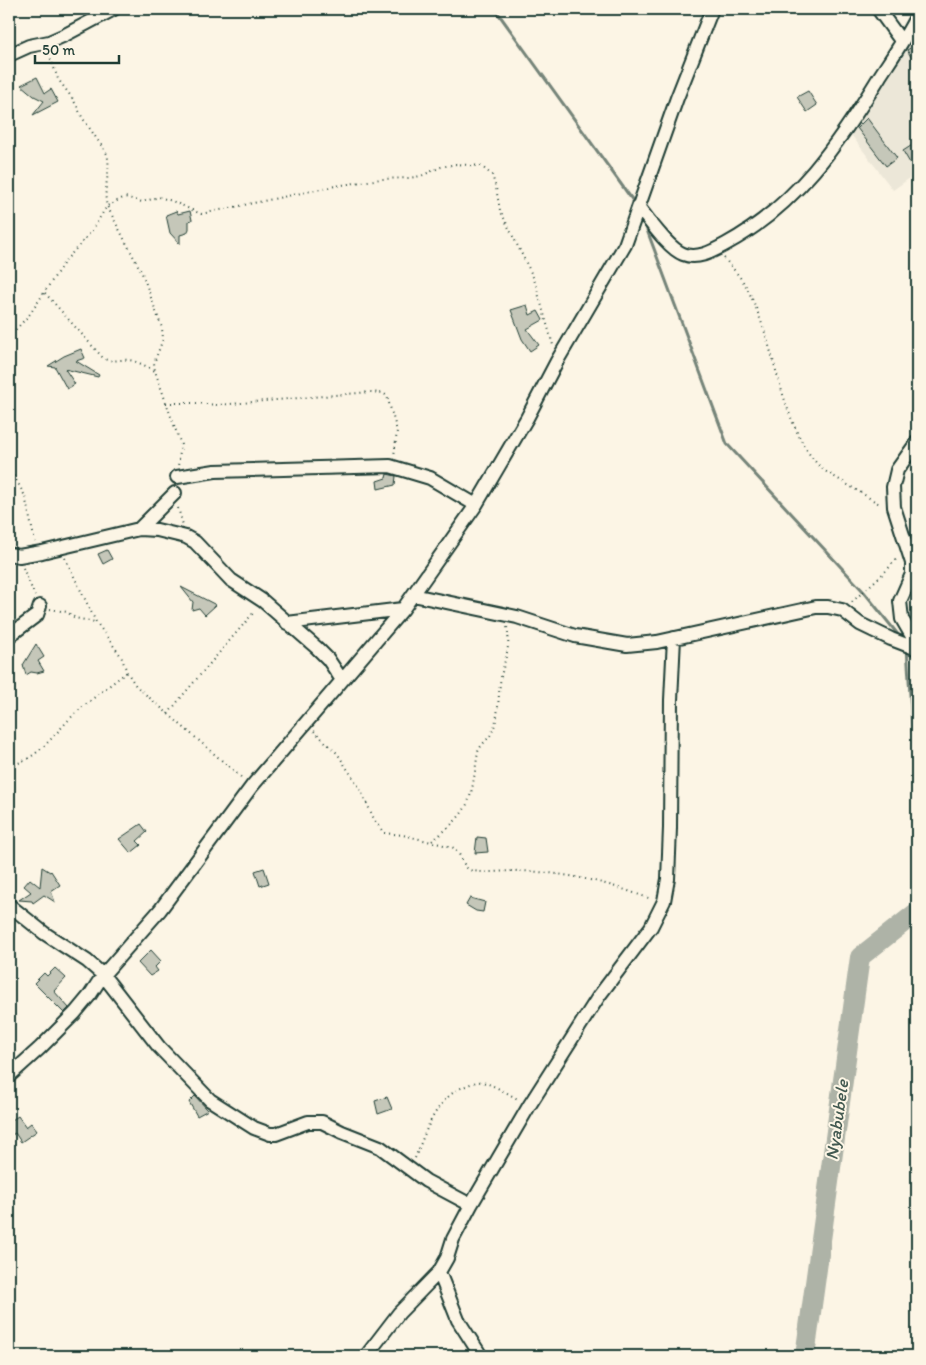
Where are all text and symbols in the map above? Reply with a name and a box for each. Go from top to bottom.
scale bar [35,32,119,64]
text: 50 m [42,41,75,59]
water label: Nyabubele [820,1077,854,1162]

